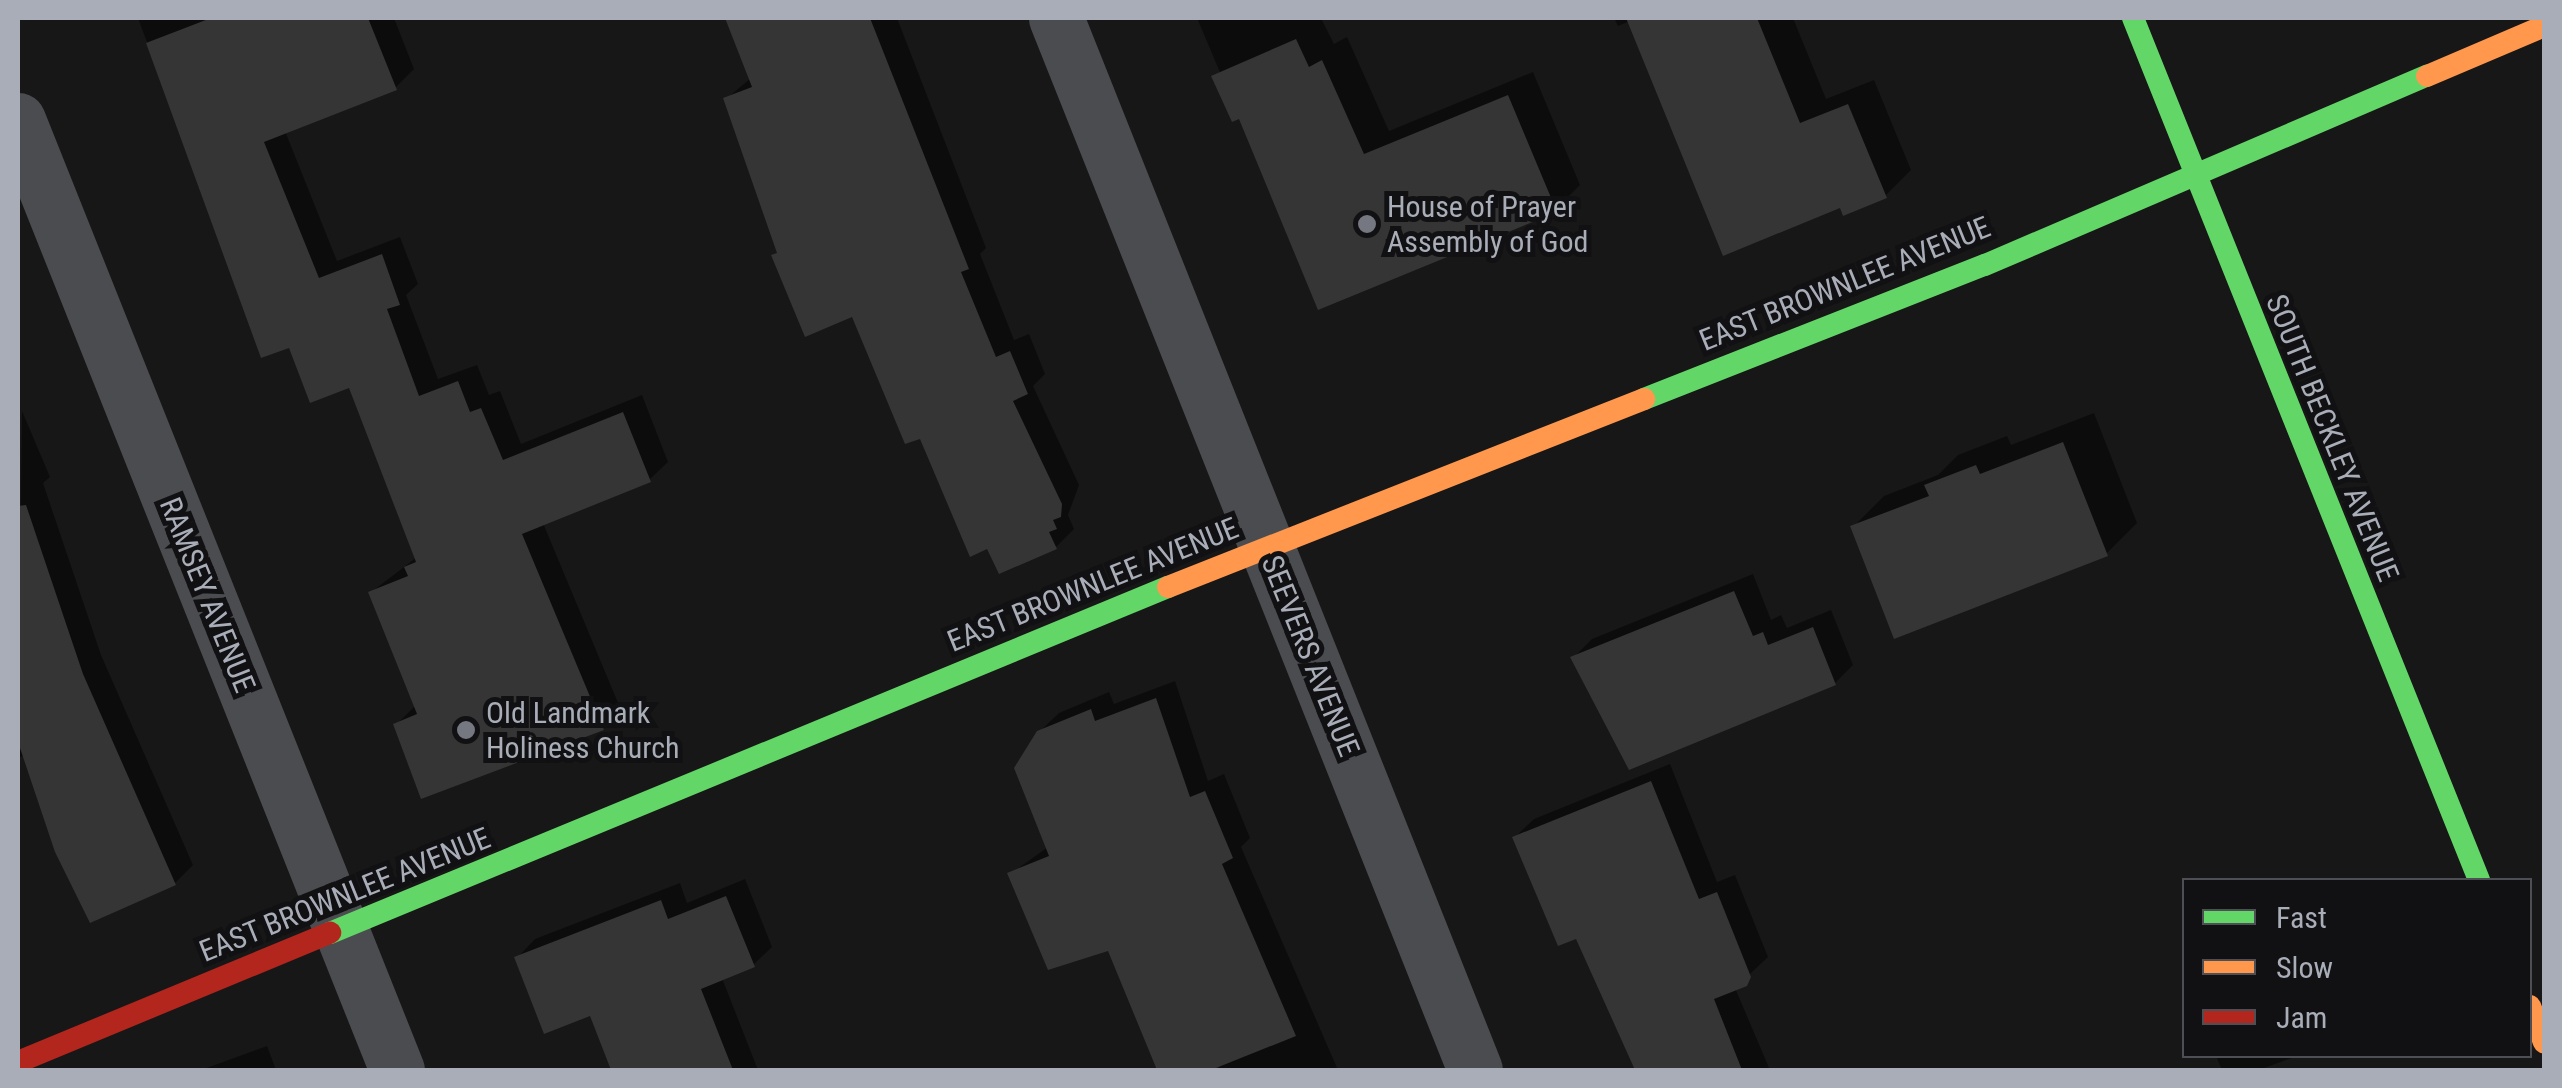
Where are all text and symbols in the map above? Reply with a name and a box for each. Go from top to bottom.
place label: House of Prayer Assembly of God [1387,189,1588,260]
street label: EAST BROWNLEE AVENUE [1694,209,1996,359]
marker: House of Prayer Assembly of God [1356,213,1378,235]
street label: SOUTH BECKLEY AVENUE [2258,289,2406,587]
street label: RAMSEY AVENUE [152,492,262,698]
street label: EAST BROWNLEE AVENUE [942,510,1244,660]
street label: SEEVERS AVENUE [1253,550,1367,762]
place label: Old Landmark Holiness Church [486,695,679,766]
marker: Old Landmark Holiness Church [455,719,477,741]
street label: EAST BROWNLEE AVENUE [194,820,496,970]
legend [2182,878,2532,1058]
text: Fast [2276,900,2327,935]
text: Slow [2276,950,2333,985]
text: Jam [2276,1000,2327,1035]

